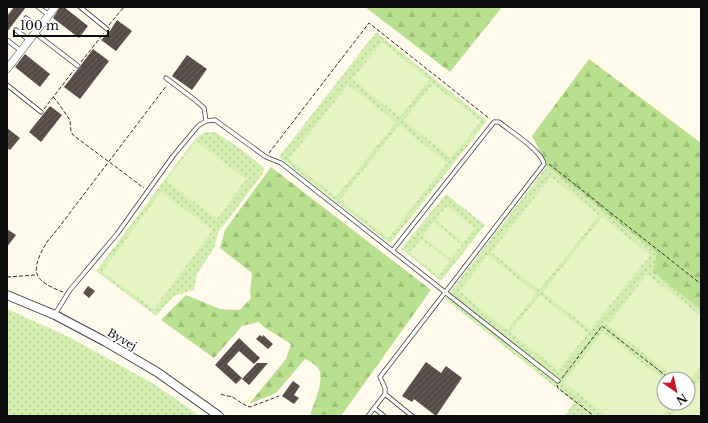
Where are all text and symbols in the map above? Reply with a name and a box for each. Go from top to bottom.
scale bar [14,12,108,38]
text: 100 m [20,18,59,33]
street label: Byvej [105,325,139,353]
north arrow [656,371,696,411]
text: N [673,391,690,408]

